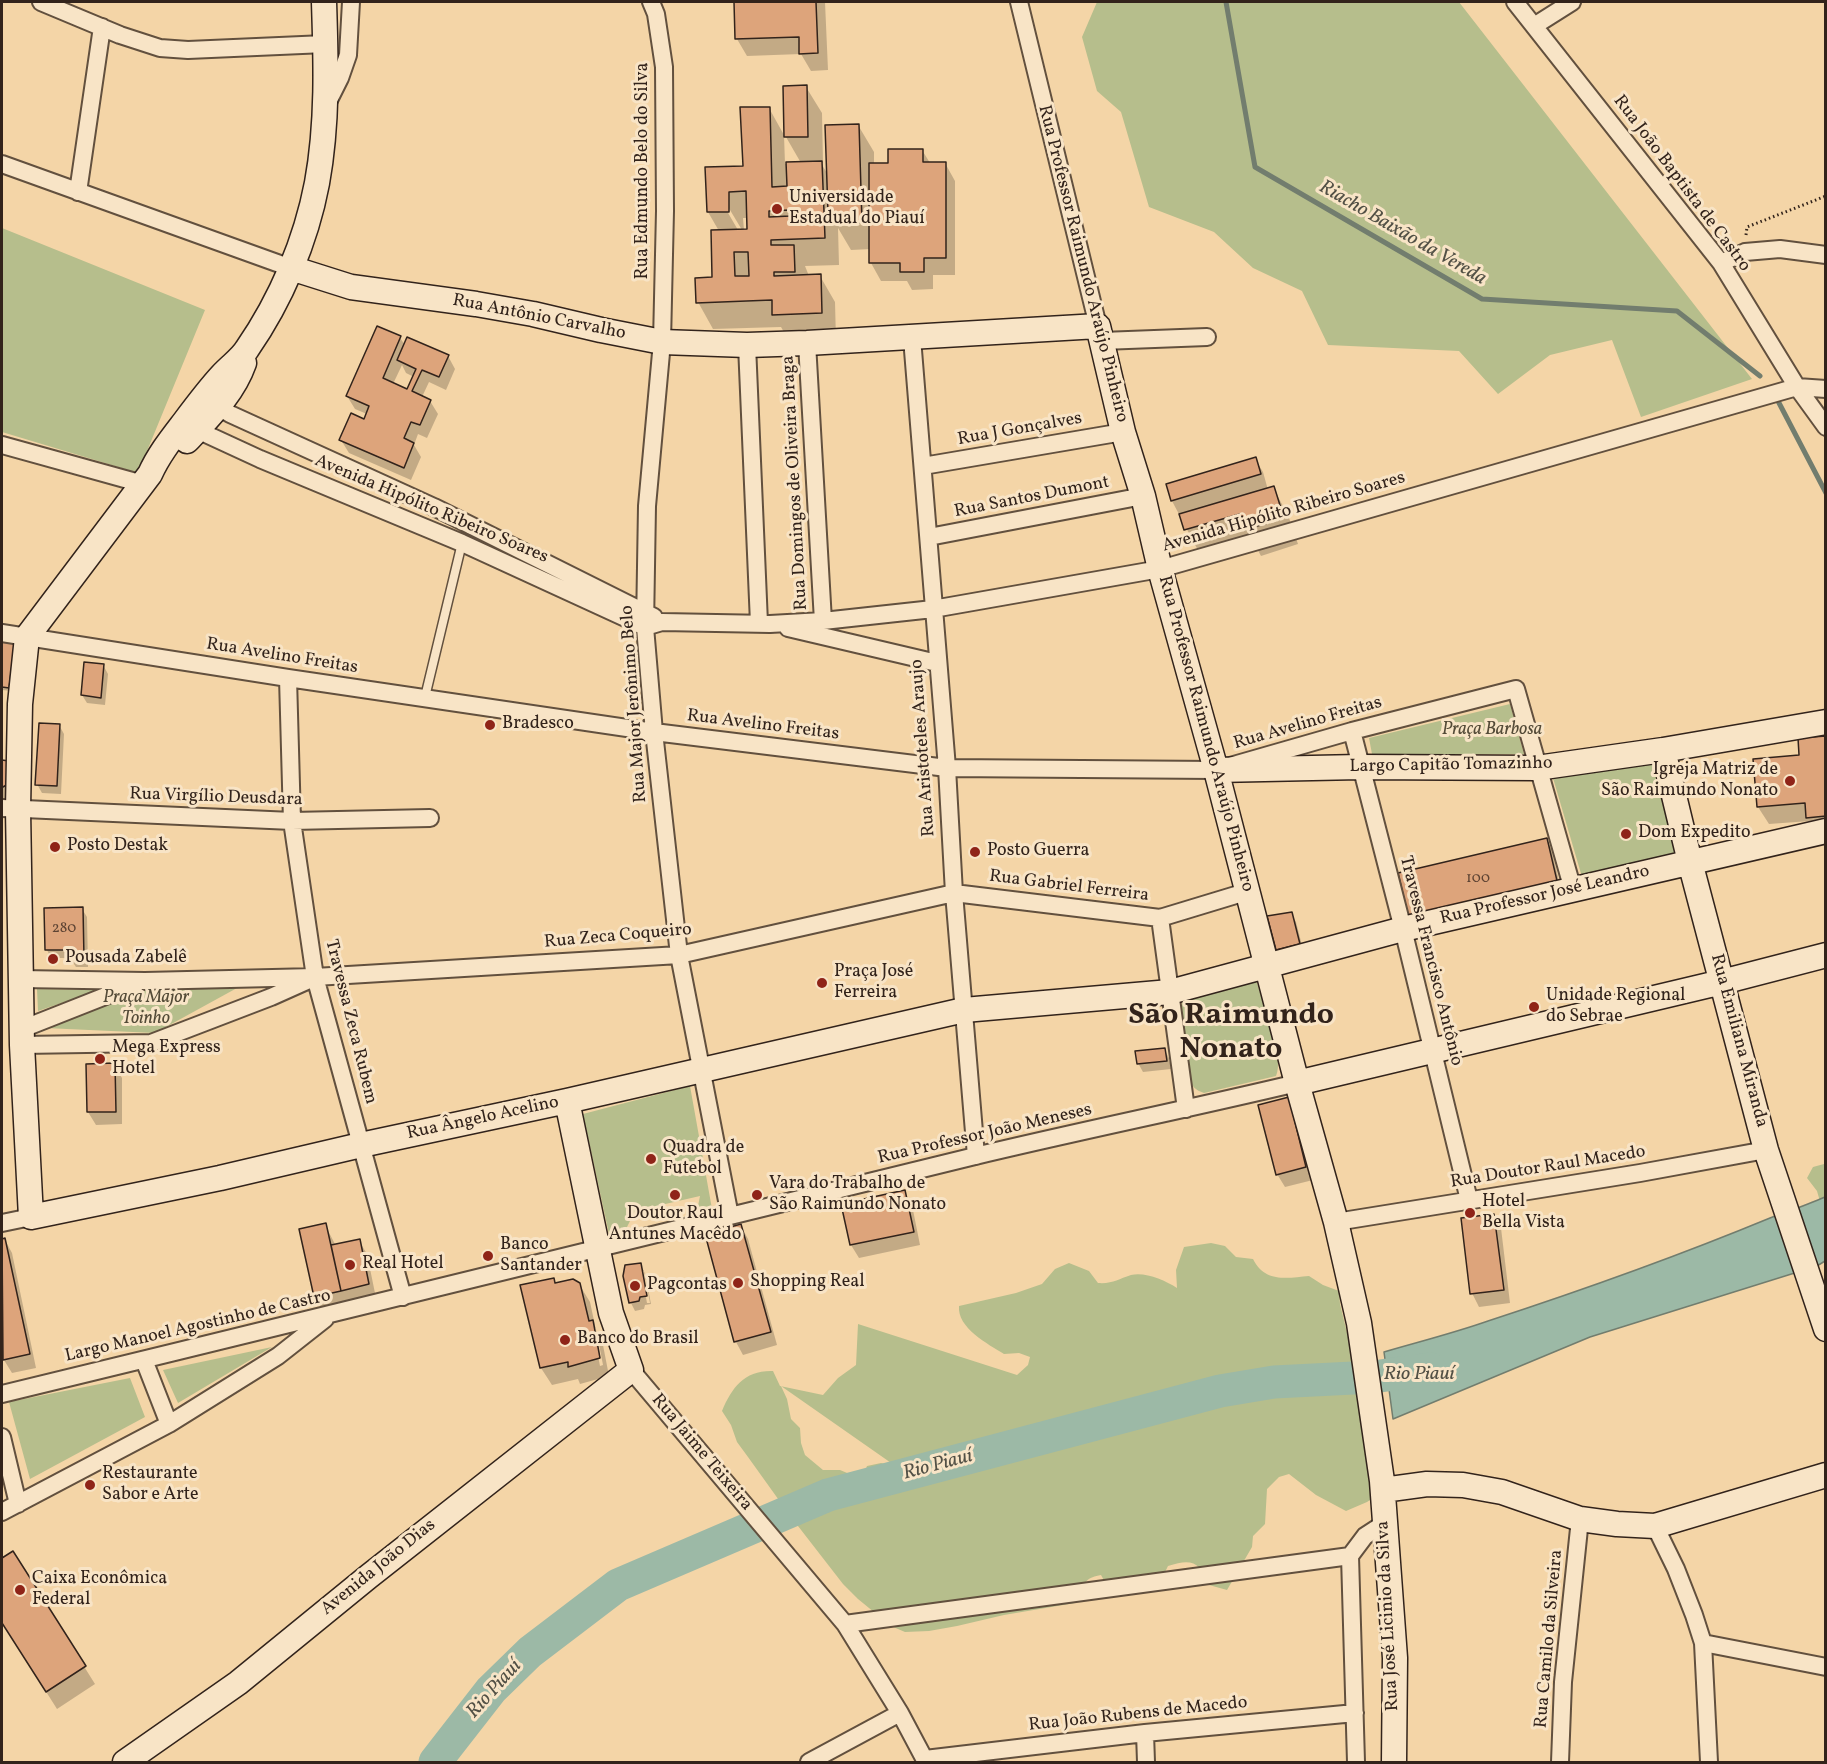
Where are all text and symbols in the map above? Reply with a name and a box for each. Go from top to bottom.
street label: Rua Edmundo Belo do Silva [633,63,655,279]
street label: Rua João Baptista de Castro [1607,91,1755,277]
street label: Rua Professor Raimundo Araújo Pinheiro [1032,103,1132,425]
water label: Riacho Baixão da Vereda [1314,176,1490,292]
place label: Universidade Estadual do Piauí [789,188,925,230]
marker: Universidade Estadual do Piauí [770,202,784,216]
street label: Rua Antônio Carvalho [451,291,627,345]
street label: Rua Domingos de Oliveira Braga [779,355,813,611]
street label: Rua J Gonçalves [956,408,1084,452]
street label: Avenida Hipólito Ribeiro Soares [311,451,551,569]
street label: Avenida Hipólito Ribeiro Soares [1160,468,1408,558]
street label: Rua Santos Dumont [953,472,1111,524]
street label: Rua Professor Raimundo Araújo Pinheiro [1152,574,1258,894]
street label: Rua Major Jerônimo Belo [617,604,653,804]
street label: Rua Avelino Freitas [205,634,359,680]
street label: Rua Aristoteles Araujo [907,658,941,838]
street label: Rua Avelino Freitas [1231,692,1385,756]
street label: Rua Avelino Freitas [686,706,840,746]
place label: Bradesco [502,714,574,736]
marker: Bradesco [483,718,497,732]
park label: Praça Barbosa [1442,720,1542,742]
street label: Largo Capitão Tomazinho [1349,753,1553,779]
place label: Igreja Matriz de São Raimundo Nonato [1601,760,1778,802]
marker: Igreja Matriz de São Raimundo Nonato [1783,774,1797,788]
street label: Rua Virgílio Deusdara [129,784,303,812]
place label: Dom Expedito [1638,823,1751,845]
marker: Dom Expedito [1619,827,1633,841]
place label: Posto Destak [67,836,168,858]
marker: Posto Destak [48,840,62,854]
place label: Posto Guerra [987,841,1090,863]
marker: Posto Guerra [968,845,982,859]
street label: Travessa Francisco Antônio [1393,854,1467,1068]
street label: Rua Professor José Leandro [1438,861,1652,931]
street label: Rua Gabriel Ferreira [988,866,1150,908]
house number: 100 [1466,870,1490,888]
house number: 280 [52,920,76,938]
street label: Rua Zeca Coqueiro [543,920,693,954]
street label: Travessa Zeca Rubem [319,937,381,1107]
place label: Pousada Zabelê [65,948,187,970]
marker: Pousada Zabelê [46,952,60,966]
street label: Rua Emiliana Miranda [1704,952,1772,1130]
place label: Praça José Ferreira [834,962,913,1004]
marker: Praça José Ferreira [815,976,829,990]
place label: Unidade Regional do Sebrae [1546,986,1685,1028]
park label: Praça Major Toinho [103,988,189,1030]
district label: São Raimundo Nonato [1128,999,1334,1070]
marker: Unidade Regional do Sebrae [1527,1000,1541,1014]
place label: Mega Express Hotel [112,1038,221,1080]
marker: Mega Express Hotel [93,1052,107,1066]
street label: Rua Ângelo Acelino [405,1092,561,1146]
street label: Rua Professor João Meneses [876,1100,1094,1170]
place label: Quadra de Futebol [663,1138,744,1180]
street label: Rua Doutor Raul Macedo [1449,1142,1647,1194]
marker: Quadra de Futebol [644,1152,658,1166]
place label: Vara do Trabalho de São Raimundo Nonato [769,1174,946,1216]
marker: Doutor Raul Antunes Macêdo [668,1188,682,1202]
marker: Vara do Trabalho de São Raimundo Nonato [750,1188,764,1202]
place label: Hotel Bella Vista [1482,1192,1565,1234]
place label: Doutor Raul Antunes Macêdo [609,1204,741,1246]
marker: Hotel Bella Vista [1463,1206,1477,1220]
place label: Banco Santander [500,1235,582,1278]
marker: Banco Santander [481,1249,495,1263]
place label: Real Hotel [362,1254,444,1276]
marker: Real Hotel [343,1258,357,1272]
place label: Shopping Real [750,1272,865,1294]
place label: Pagcontas [647,1275,727,1297]
marker: Shopping Real [731,1276,745,1290]
marker: Pagcontas [628,1279,642,1293]
street label: Largo Manoel Agostinho de Castro [63,1286,333,1368]
place label: Banco do Brasil [577,1329,699,1351]
marker: Banco do Brasil [558,1333,572,1347]
water label: Rio Piauí [1383,1363,1455,1387]
street label: Rua Jaime Teixeira [646,1390,756,1516]
water label: Rio Piauí [901,1445,975,1487]
place label: Restaurante Sabor e Arte [102,1464,198,1506]
marker: Restaurante Sabor e Arte [83,1478,97,1492]
street label: Avenida João Dias [317,1515,441,1621]
street label: Rua José Licinio da Silva [1373,1520,1405,1712]
street label: Rua Camilo da Silveira [1531,1549,1569,1729]
place label: Caixa Econômica Federal [32,1569,167,1612]
marker: Caixa Econômica Federal [13,1583,27,1597]
water label: Rio Piauí [462,1656,528,1724]
street label: Rua João Rubens de Macedo [1028,1693,1248,1737]

